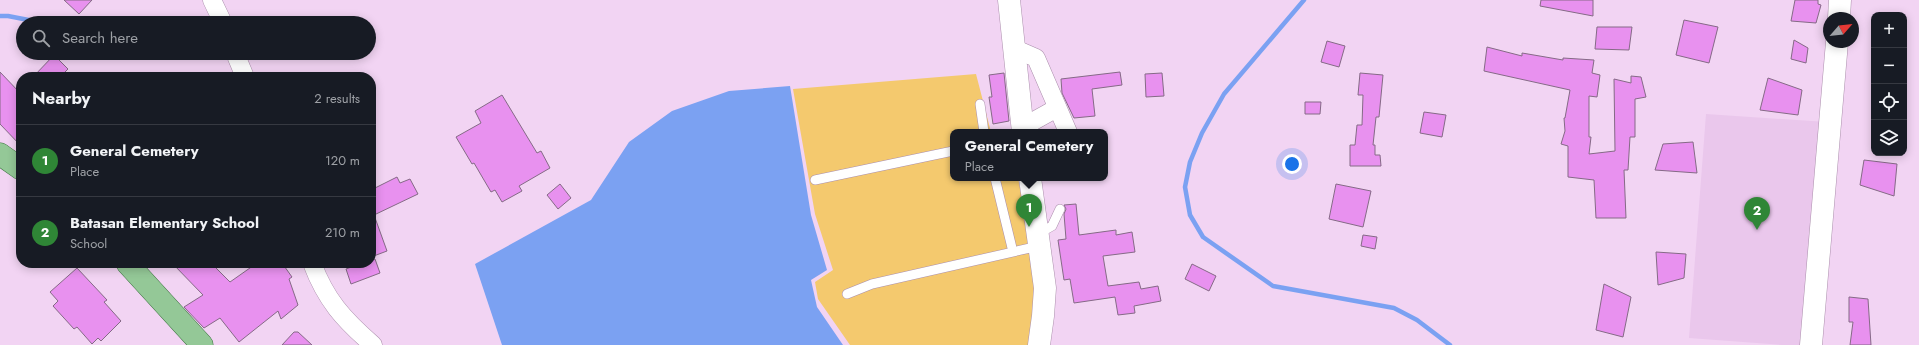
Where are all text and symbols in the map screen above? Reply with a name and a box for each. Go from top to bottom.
north arrow [1823,12,1859,48]
map controls [1871,12,1907,156]
button: + [1871,12,1907,48]
search box [16,16,376,60]
icon: search [30,27,52,49]
text: Search here [62,27,138,49]
button: − [1871,48,1907,84]
button: locate [1871,84,1907,120]
text: Nearby [32,86,90,110]
text: 2 results [314,89,360,108]
button: layers [1871,120,1907,156]
popup [950,129,1108,181]
text: General Cemetery [965,135,1093,157]
text: General Cemetery [70,140,199,162]
text: 1 [42,151,48,170]
text: 120 m [325,151,360,170]
your location [1282,154,1302,174]
text: Place [965,157,994,176]
text: Place [70,162,99,181]
pin: 1 [1016,194,1042,227]
pin: 2 [1744,197,1770,230]
text: Batasan Elementary School [70,212,259,234]
text: 2 [41,223,49,242]
text: 210 m [325,223,360,242]
text: School [70,234,107,253]

